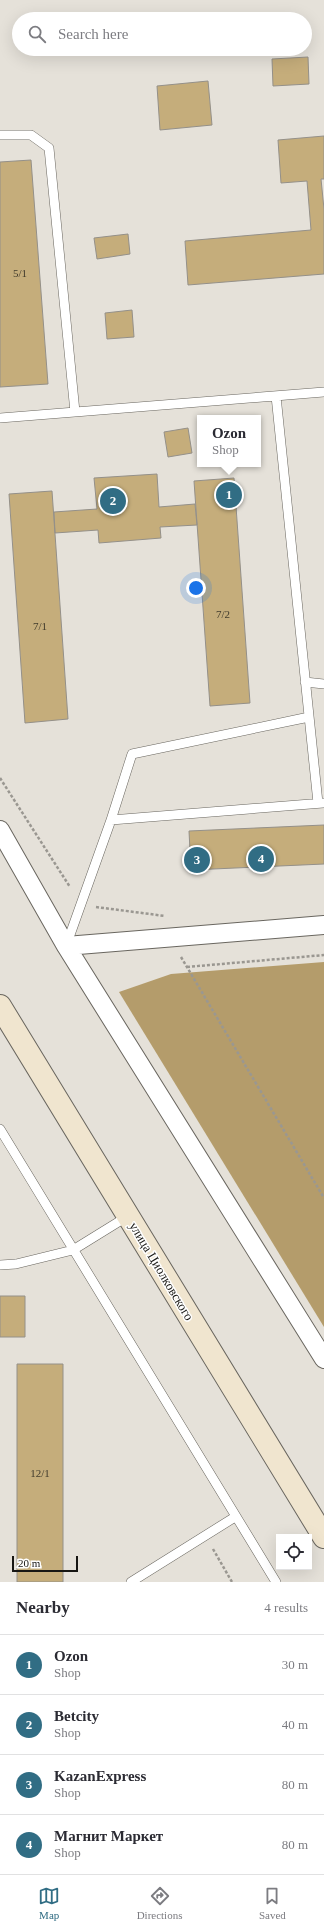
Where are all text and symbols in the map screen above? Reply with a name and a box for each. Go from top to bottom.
search box [12,12,312,56]
icon: search [26,23,48,45]
text: Search here [58,26,128,42]
house number: 5/1 [13,267,27,279]
popup [197,415,261,467]
text: Ozon [212,425,246,441]
text: Shop [212,442,239,457]
pin: 1 [216,480,242,510]
pin: 2 [100,486,126,516]
your location [186,578,206,598]
house number: 7/2 [216,608,230,620]
house number: 7/1 [33,620,47,632]
pin: 4 [248,844,274,874]
pin: 3 [184,845,210,875]
street label: улица Циолковского [126,1219,197,1323]
house number: 12/1 [30,1467,50,1479]
map controls [276,1534,312,1570]
button: locate [276,1534,312,1570]
scale bar [12,1554,78,1573]
text: 20 m [18,1557,40,1569]
text: Nearby [16,1598,70,1617]
text: 4 results [264,1600,308,1615]
text: Ozon [54,1648,88,1664]
text: 1 [26,1657,32,1672]
text: 30 m [282,1657,308,1672]
text: Shop [54,1665,81,1680]
text: Betcity [54,1708,99,1724]
text: 2 [26,1717,32,1732]
text: 40 m [282,1717,308,1732]
text: Shop [54,1725,81,1740]
text: KazanExpress [54,1768,146,1784]
text: 3 [26,1777,32,1792]
text: 80 m [282,1777,308,1792]
text: Shop [54,1785,81,1800]
text: Магнит Маркет [54,1828,163,1844]
text: 4 [26,1837,32,1852]
text: 80 m [282,1837,308,1852]
text: Shop [54,1845,81,1860]
tab: Map [38,1885,60,1921]
tab: Directions [137,1885,182,1921]
tab: Saved [259,1885,286,1921]

